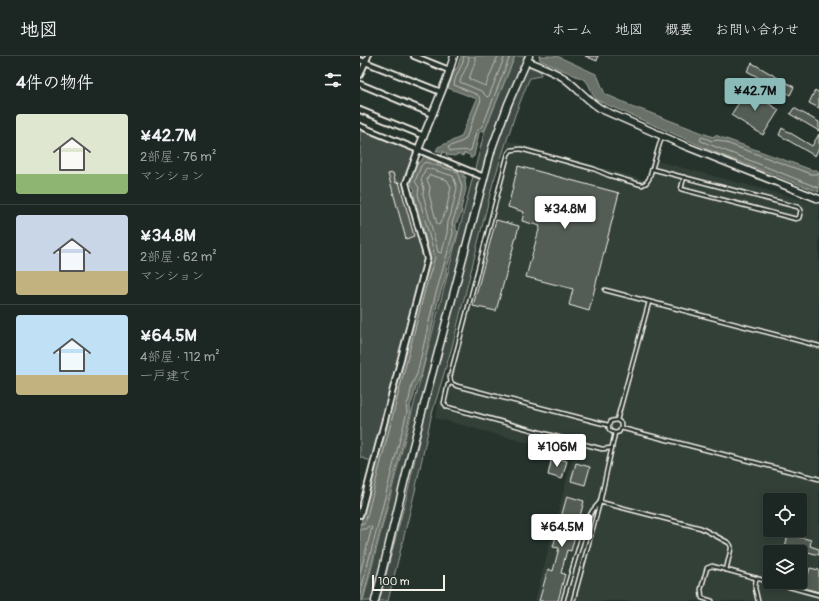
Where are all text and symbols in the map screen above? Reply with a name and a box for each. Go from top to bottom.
text: 地図 [20,18,58,42]
text: ホーム [552,21,593,38]
text: 地図 [615,21,643,38]
text: 概要 [665,21,693,38]
text: お問い合わせ [715,21,799,38]
icon: filters [322,69,344,91]
text: 4件の物件 [16,72,94,93]
pin: ¥42.7M [722,78,788,112]
text: ¥42.7M [734,83,776,99]
text: ¥42.7M [140,125,196,146]
icon: home [48,130,96,178]
text: 2部屋 · 76 m² [140,149,216,165]
text: マンション [140,168,204,184]
pin: ¥34.8M [532,196,598,230]
text: ¥34.8M [544,201,586,217]
text: ¥34.8M [140,225,196,246]
icon: home [48,231,96,279]
text: 2部屋 · 62 m² [140,249,217,265]
text: マンション [140,268,204,284]
text: ¥64.5M [140,325,197,346]
icon: home [48,331,96,379]
text: 4部屋 · 112 m² [140,349,220,365]
text: 一戸建て [140,368,192,384]
pin: ¥106M [529,434,585,468]
text: ¥106M [537,439,577,455]
map controls [763,493,807,589]
button: locate [763,493,807,537]
pin: ¥64.5M [529,514,595,548]
text: ¥64.5M [540,519,584,535]
button: layers [763,545,807,589]
scale bar [372,573,445,592]
text: 100 m [378,575,409,588]

